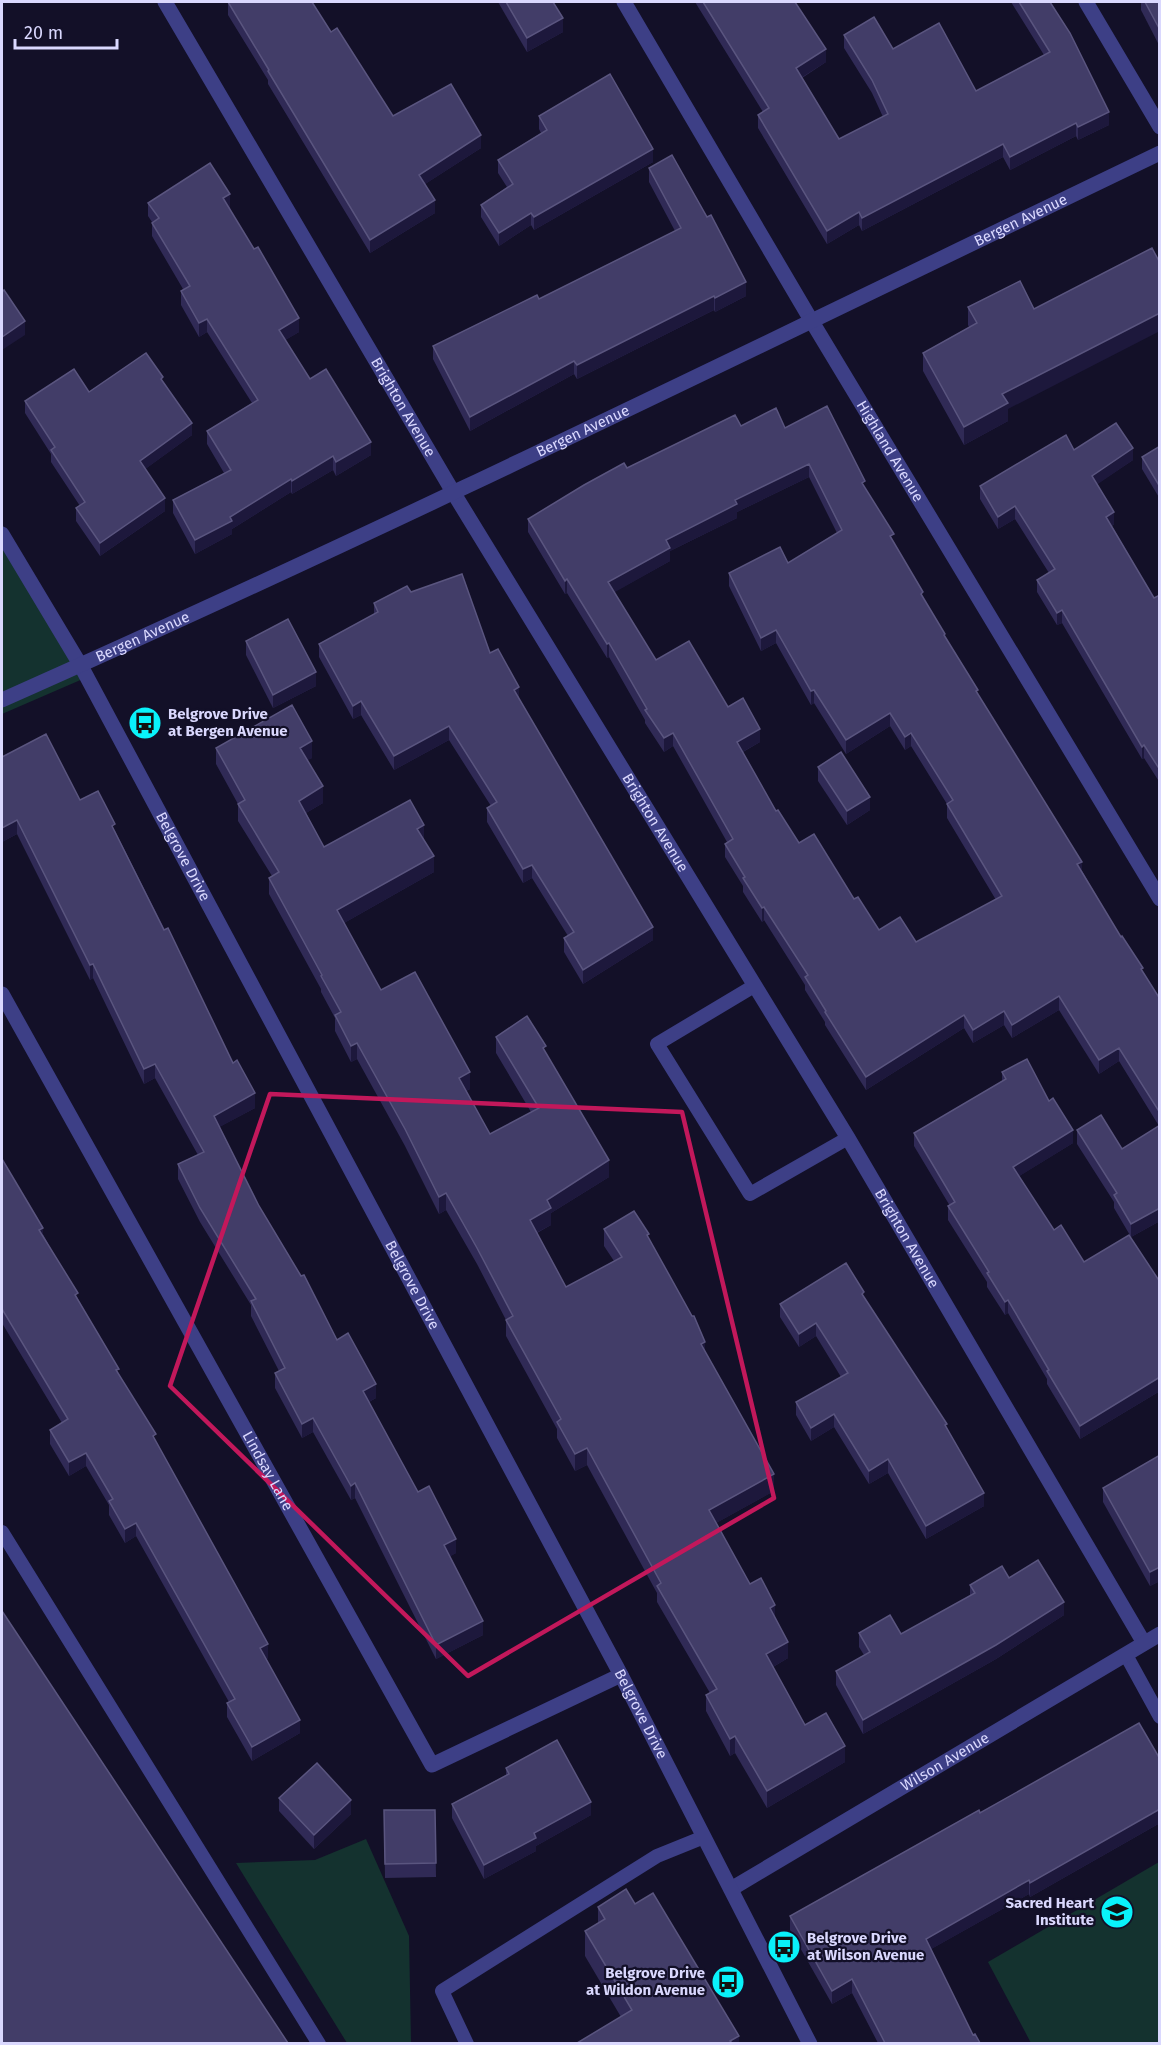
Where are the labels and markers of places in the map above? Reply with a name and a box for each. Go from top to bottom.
bus stop icon: Belgrove Drive at Bergen Avenue [127,705,163,741]
place label: Belgrove Drive at Bergen Avenue [168,705,288,740]
place label: Sacred Heart Institute [1005,1894,1094,1929]
school or university icon: Sacred Heart Institute [1099,1894,1135,1930]
bus stop icon: Belgrove Drive at Wilson Avenue [766,1929,802,1965]
place label: Belgrove Drive at Wilson Avenue [807,1929,924,1964]
place label: Belgrove Drive at Wildon Avenue [586,1964,705,1999]
bus stop icon: Belgrove Drive at Wildon Avenue [710,1964,746,2000]

